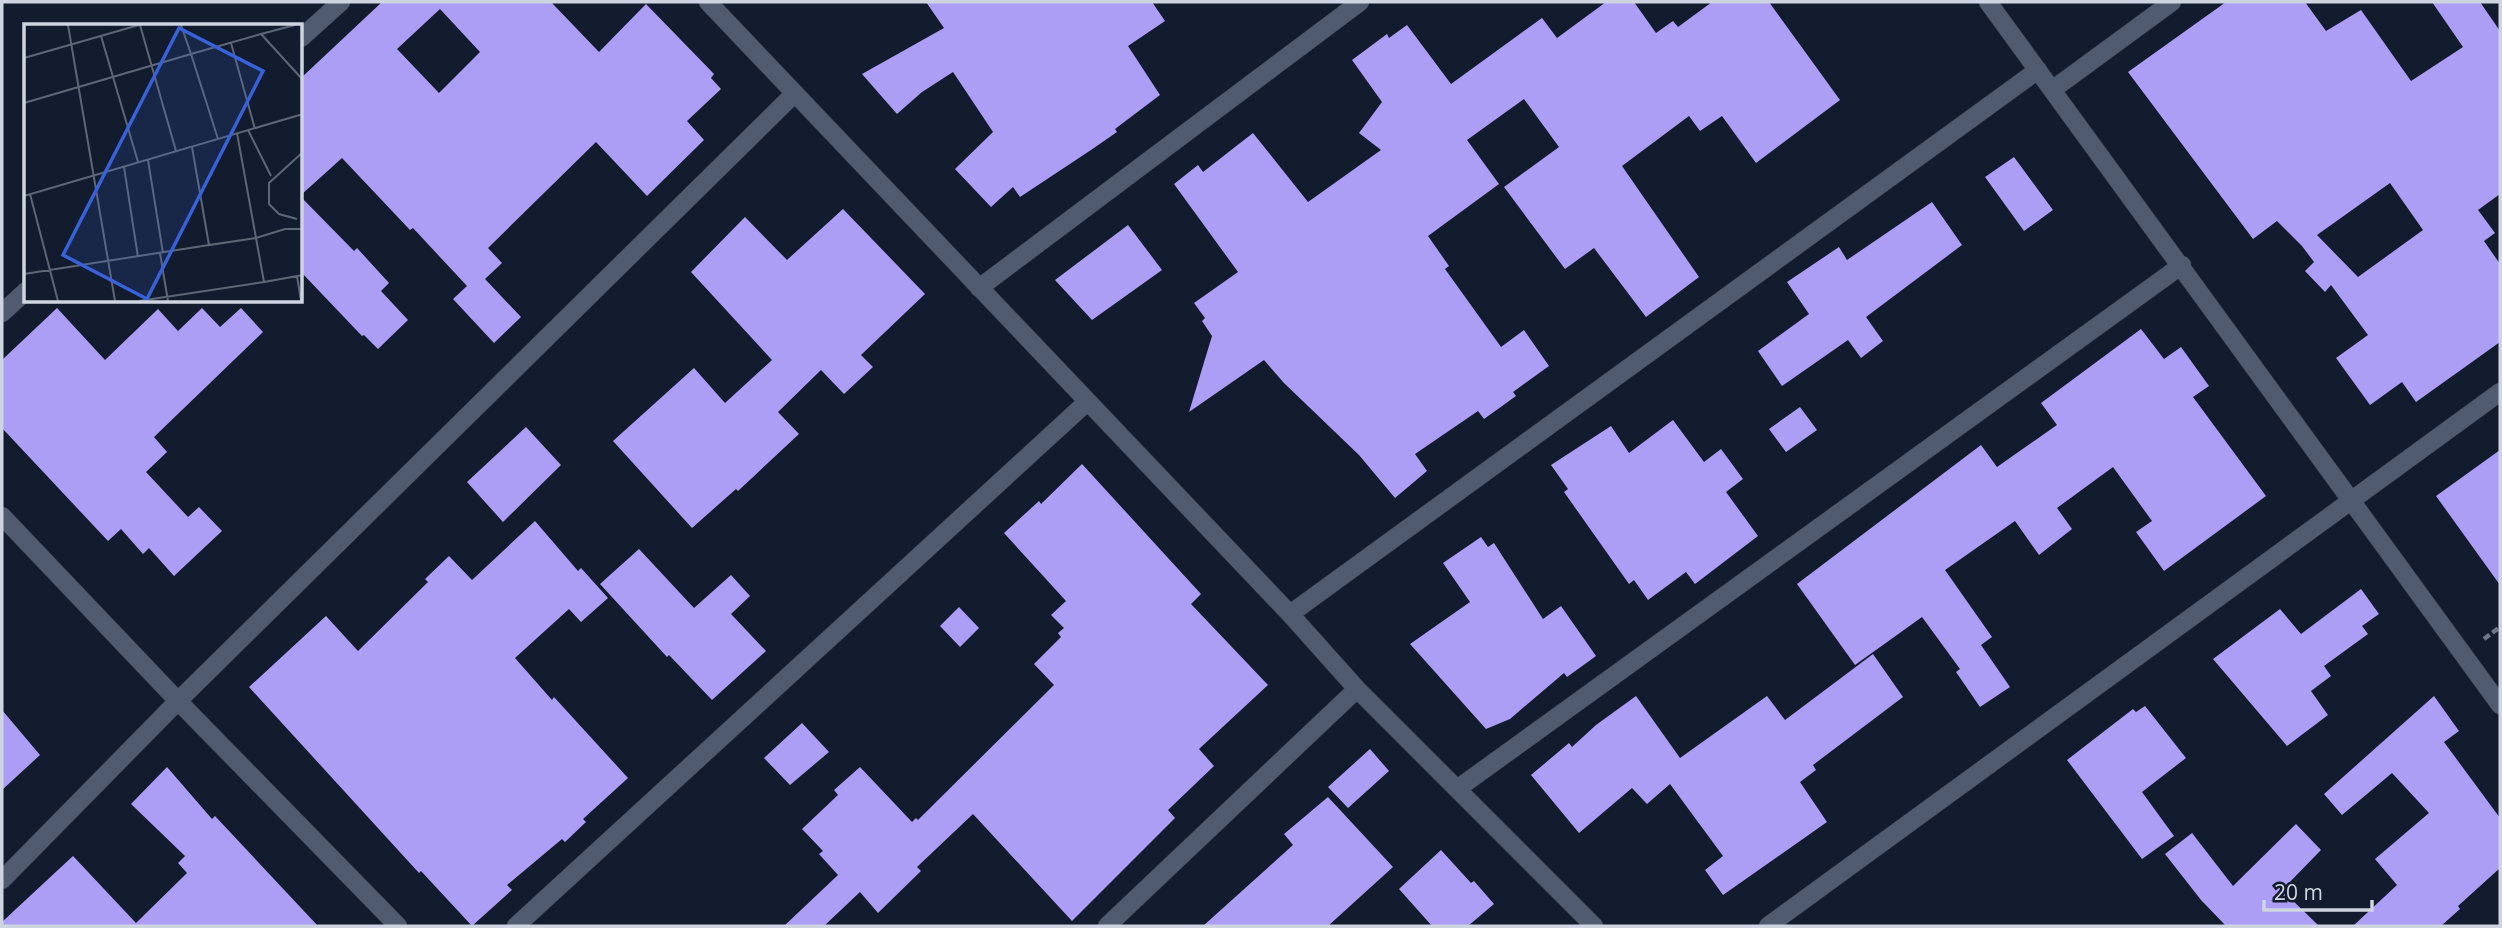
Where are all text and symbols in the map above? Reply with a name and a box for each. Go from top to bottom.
inset map [24,24,303,303]
scale bar [2264,869,2372,913]
text: 20 m [2274,878,2323,906]

